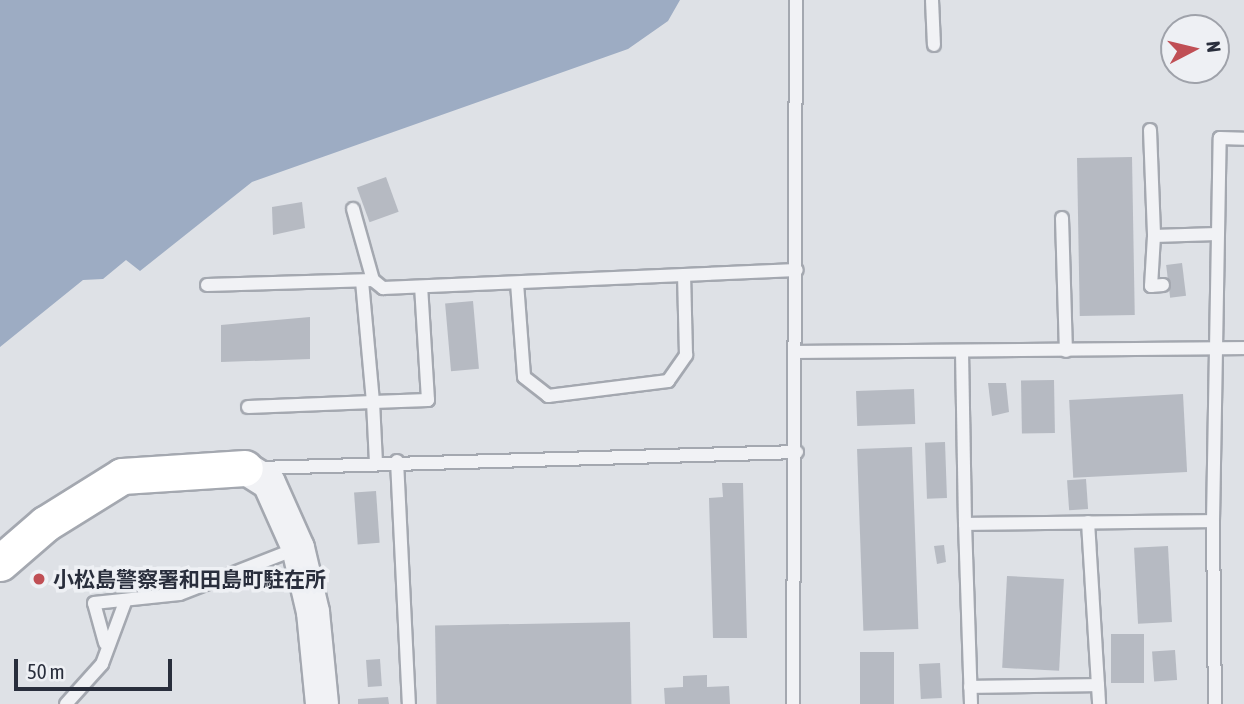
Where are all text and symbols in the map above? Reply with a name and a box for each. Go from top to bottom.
north arrow [1160,14,1230,84]
text: N [1202,40,1225,54]
place label: 小松島警察署和田島町駐在所 [53,566,326,592]
marker: 小松島警察署和田島町駐在所 [31,571,47,587]
scale bar [18,644,175,688]
text: 50 m [27,659,65,683]

